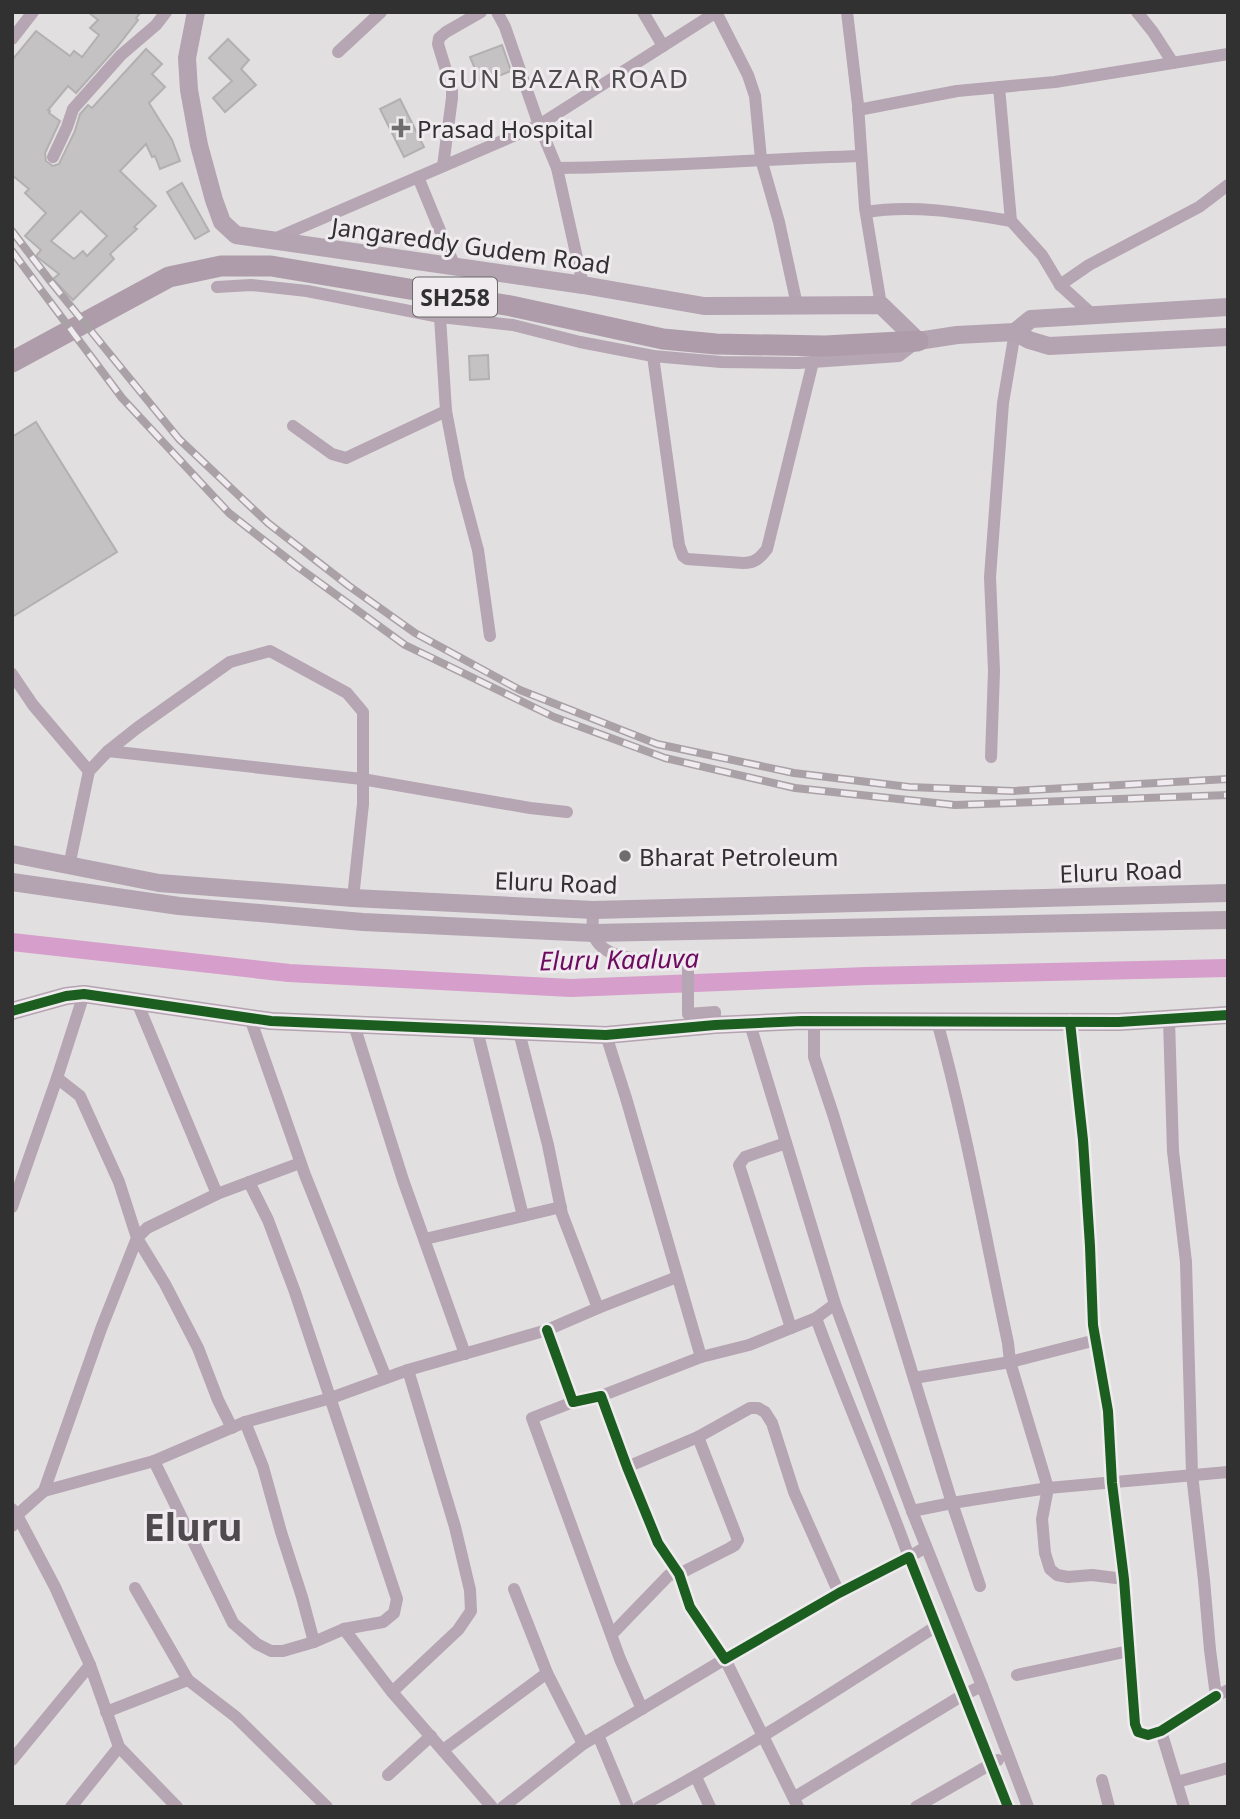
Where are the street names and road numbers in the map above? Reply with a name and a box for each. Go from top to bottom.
street label: Jangareddy Gudem Road [328,209,612,281]
road number: SH258 [413,278,497,316]
street label: Eluru Road [1059,852,1183,890]
street label: Eluru Road [494,863,618,901]

